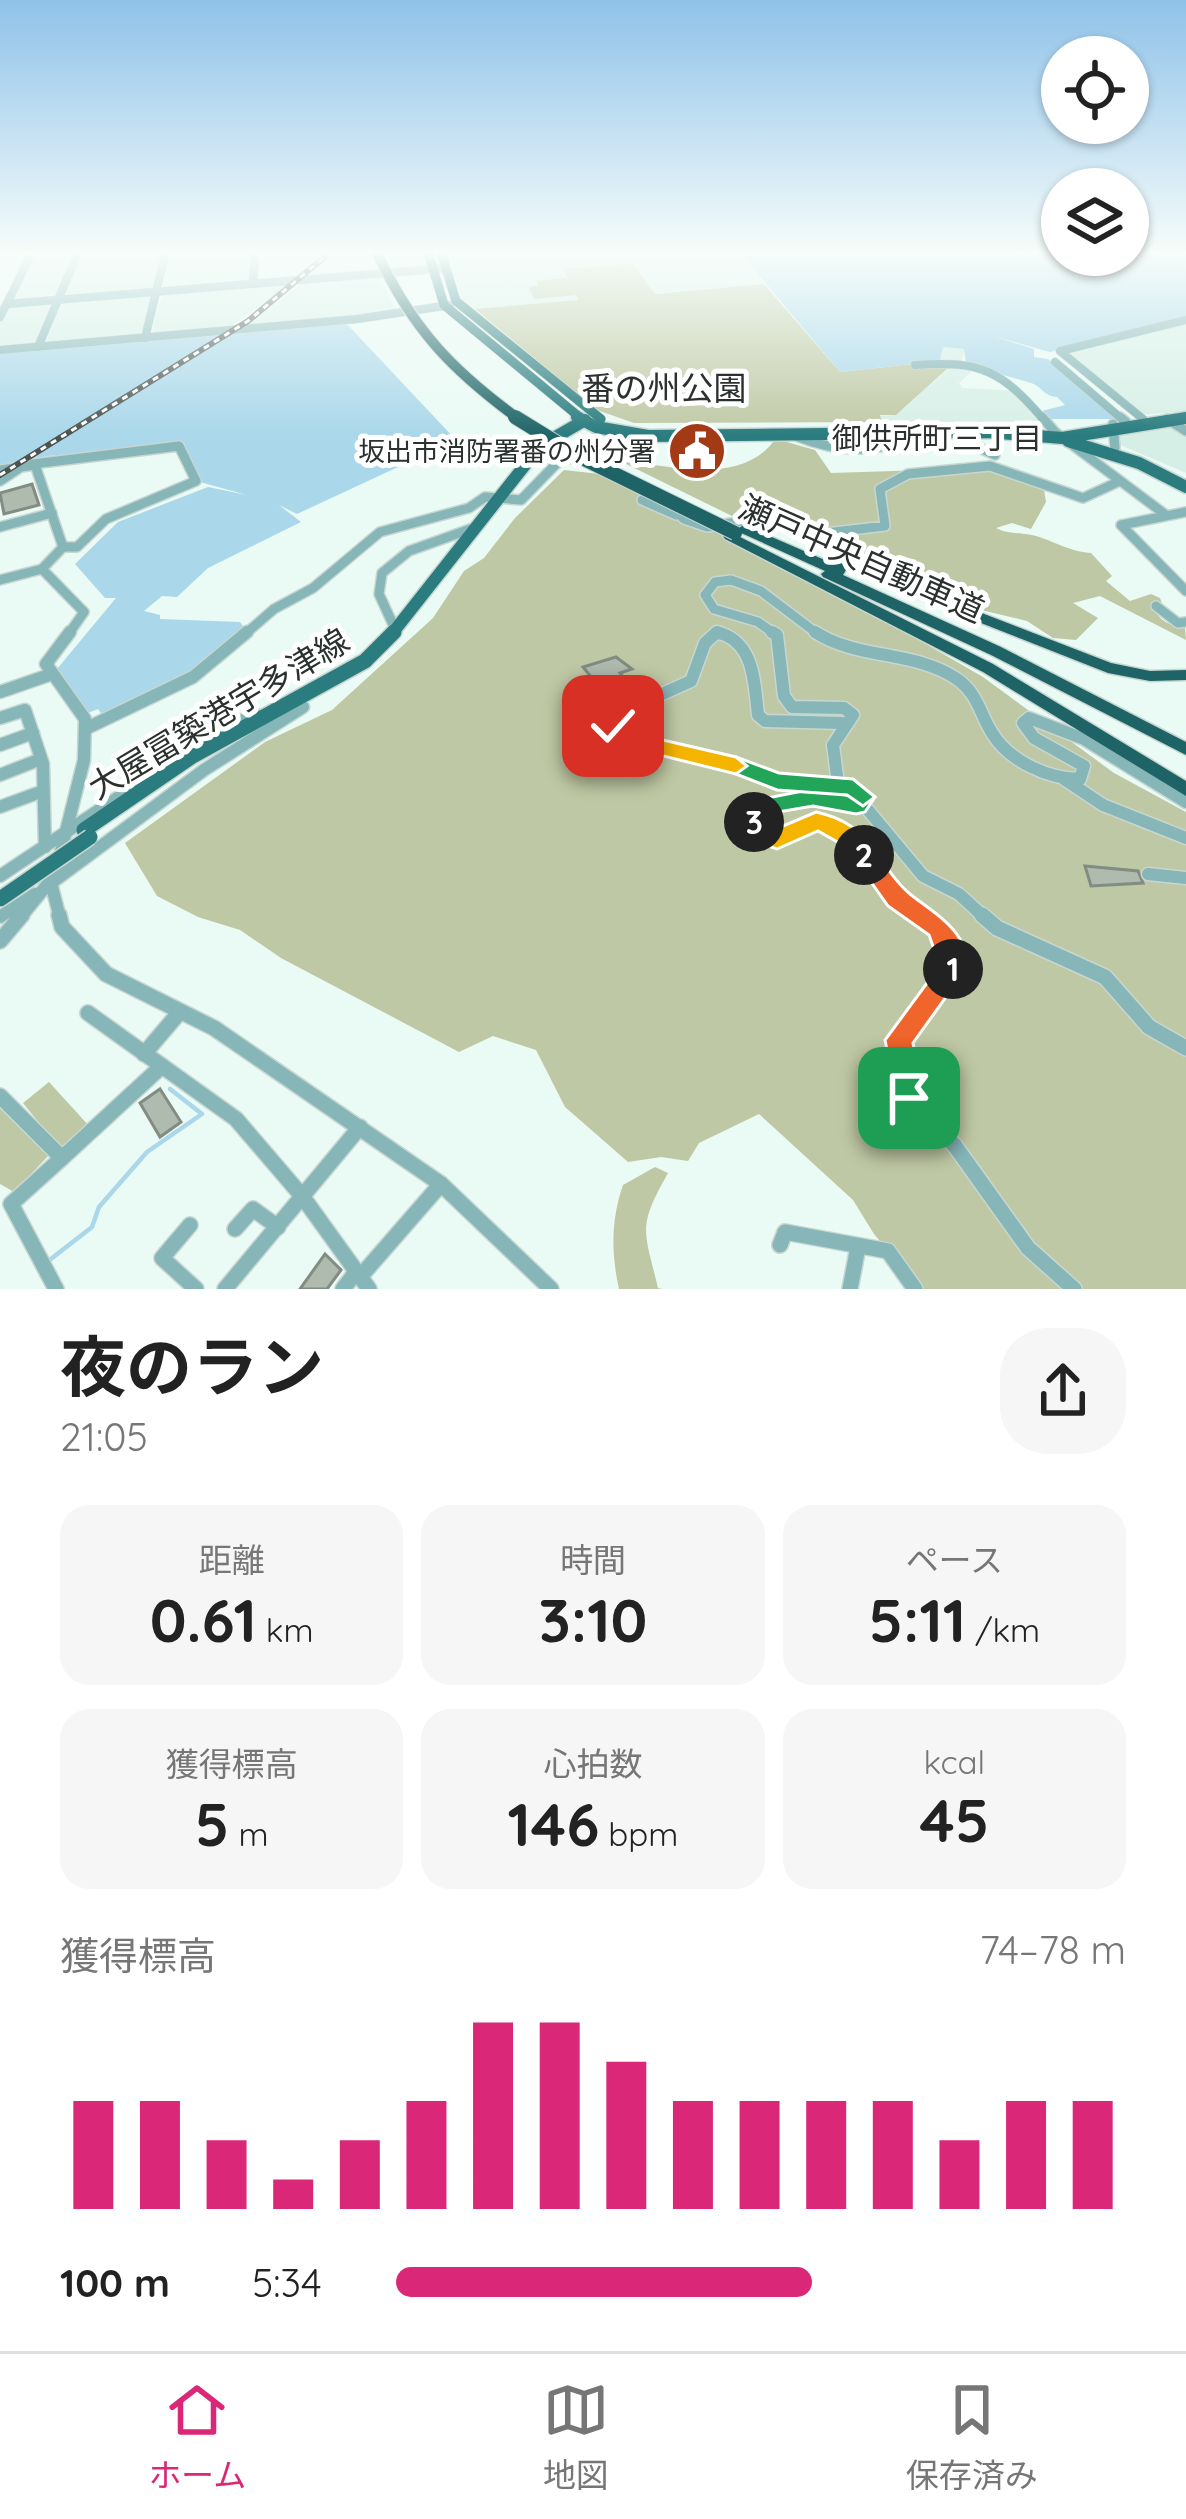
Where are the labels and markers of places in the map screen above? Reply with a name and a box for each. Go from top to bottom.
public building icon: 坂出市消防署番の州分署 [666,420,728,482]
place label: 坂出市消防署番の州分署 [358,434,655,468]
pin [562,675,664,777]
pin: 3 [724,792,784,852]
pin: 2 [834,825,894,885]
pin: 1 [923,939,983,999]
pin [858,1047,960,1149]

